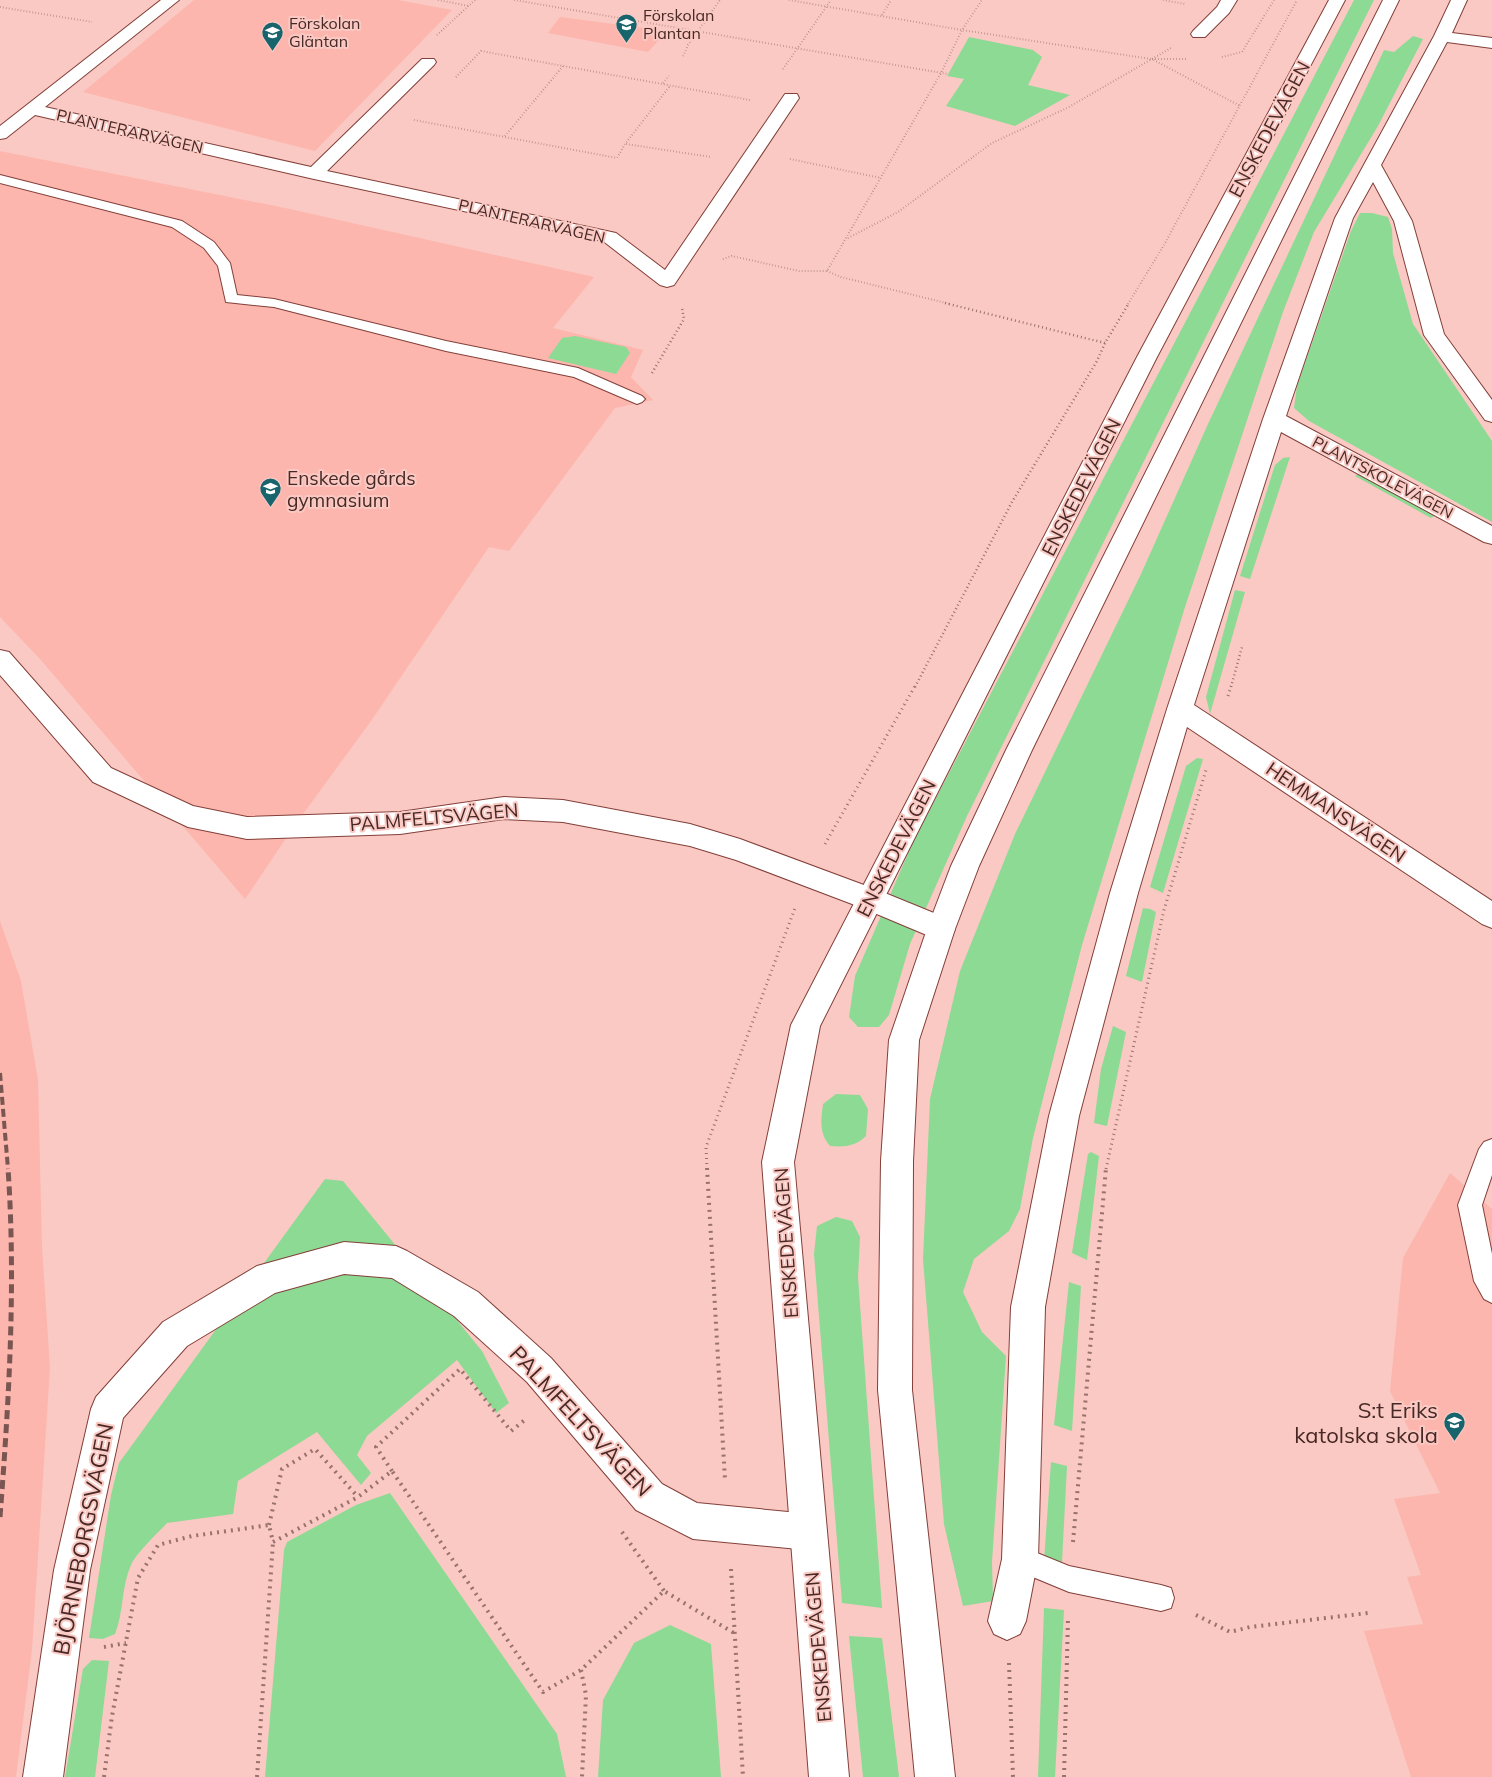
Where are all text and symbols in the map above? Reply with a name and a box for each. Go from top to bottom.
place label: Förskolan Plantan [643,5,714,43]
school or university icon: Förskolan Plantan [615,12,639,43]
place label: Förskolan Gläntan [289,13,360,51]
school or university icon: Förskolan Gläntan [261,20,285,51]
street label: ENSKEDEVÄGEN [1223,57,1315,201]
street label: PLANTERARVÄGEN [55,104,205,158]
street label: PLANTERARVÄGEN [457,194,607,248]
street label: ENSKEDEVÄGEN [1036,414,1126,560]
street label: PLANTSKOLEVÄGEN [1309,431,1457,523]
place label: Enskede gårds gymnasium [287,466,416,512]
school or university icon: Enskede gårds gymnasium [259,477,283,508]
street label: HEMMANSVÄGEN [1262,756,1410,868]
street label: ENSKEDEVÄGEN [851,775,941,921]
street label: PALMFELTSVÄGEN [349,798,519,836]
street label: ENSKEDEVÄGEN [769,1167,803,1319]
street label: PALMFELTSVÄGEN [504,1340,658,1502]
place label: S:t Eriks katolska skola [1294,1396,1438,1449]
school or university icon: S:t Eriks katolska skola [1442,1411,1466,1442]
street label: BJÖRNEBORGSVÄGEN [47,1421,119,1657]
street label: ENSKEDEVÄGEN [799,1571,837,1723]

